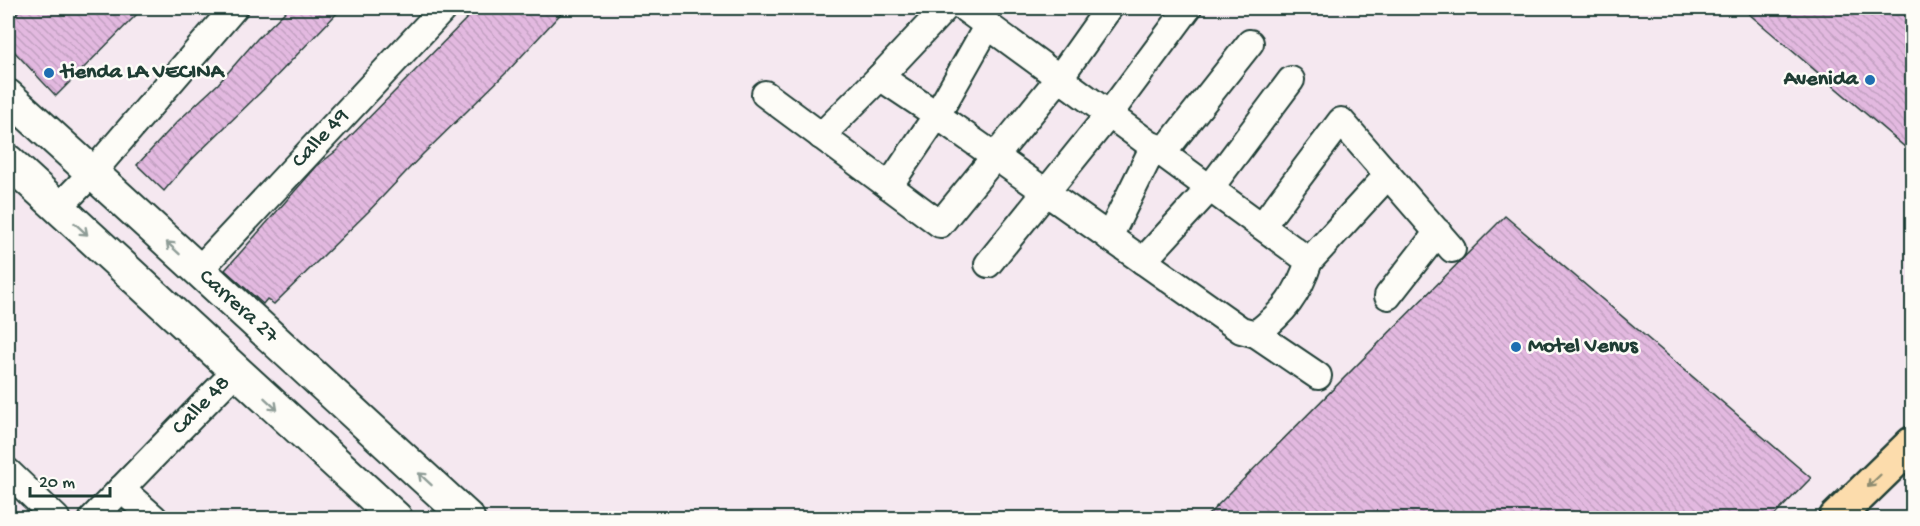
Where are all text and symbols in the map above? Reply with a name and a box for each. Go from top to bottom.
place label: tienda LA VECINA [59,60,226,86]
marker: tienda LA VECINA [42,66,56,80]
place label: Avenida [1783,67,1860,93]
marker: Avenida [1863,73,1877,87]
street label: Calle 49 [287,104,355,174]
one-way arrow [74,222,89,236]
one-way arrow [166,241,181,255]
street label: Carrera 27 [193,264,284,350]
place label: Motel Venus [1528,334,1639,360]
marker: Motel Venus [1509,340,1523,354]
street label: Calle 48 [167,371,237,441]
one-way arrow [264,397,279,411]
scale bar [30,460,110,498]
one-way arrow [418,471,433,486]
text: 20 m [39,473,75,494]
one-way arrow [1867,474,1882,488]

